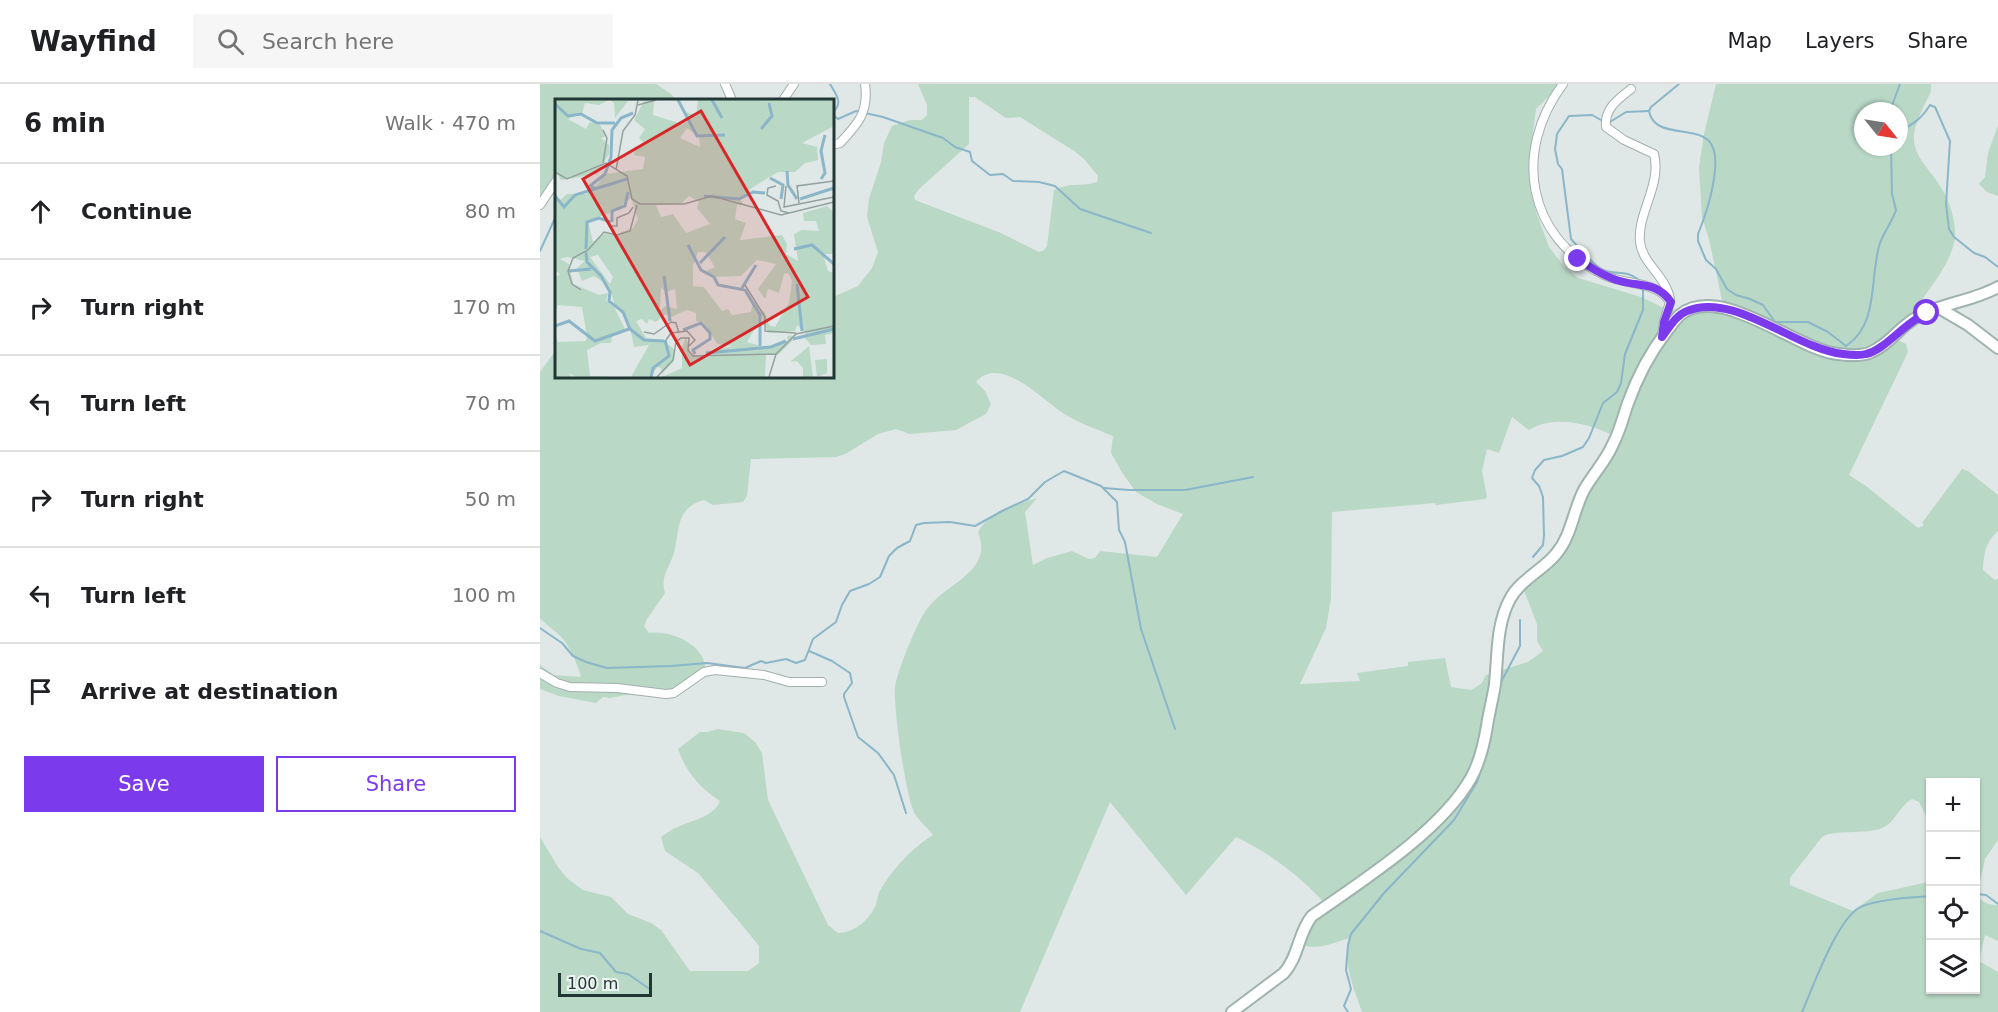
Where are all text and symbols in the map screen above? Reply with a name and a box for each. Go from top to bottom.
search box [193,14,613,68]
text: Wayfind [30,25,157,58]
icon: search [214,25,247,58]
text: Search here [262,29,394,54]
text: Map [1728,29,1772,53]
text: Layers [1805,29,1874,53]
text: Share [1907,29,1968,53]
inset map [555,99,834,378]
north arrow [1854,102,1908,156]
text: 6 min [24,108,106,138]
text: Walk · 470 m [385,111,516,135]
icon: ahead [24,195,57,228]
text: Continue [81,199,192,224]
text: 80 m [465,199,516,223]
route end [1564,245,1590,271]
icon: right [24,291,57,324]
text: Turn right [81,295,204,320]
text: 170 m [452,295,516,319]
route start [1913,299,1939,325]
icon: left [24,387,57,420]
text: Turn left [81,391,186,416]
text: 70 m [465,391,516,415]
icon: right [24,483,57,516]
text: Turn right [81,487,204,512]
text: 50 m [465,487,516,511]
icon: left [24,579,57,612]
text: Turn left [81,583,186,608]
text: 100 m [452,583,516,607]
icon: arrive [24,675,57,708]
text: Arrive at destination [81,679,338,704]
button: Save [24,756,264,812]
button: Share [276,756,516,812]
map controls [1926,778,1980,994]
button: + [1926,778,1980,832]
button: − [1926,832,1980,886]
button: locate [1926,886,1980,940]
button: layers [1926,940,1980,994]
scale bar [558,970,652,998]
text: 100 m [567,974,618,993]

